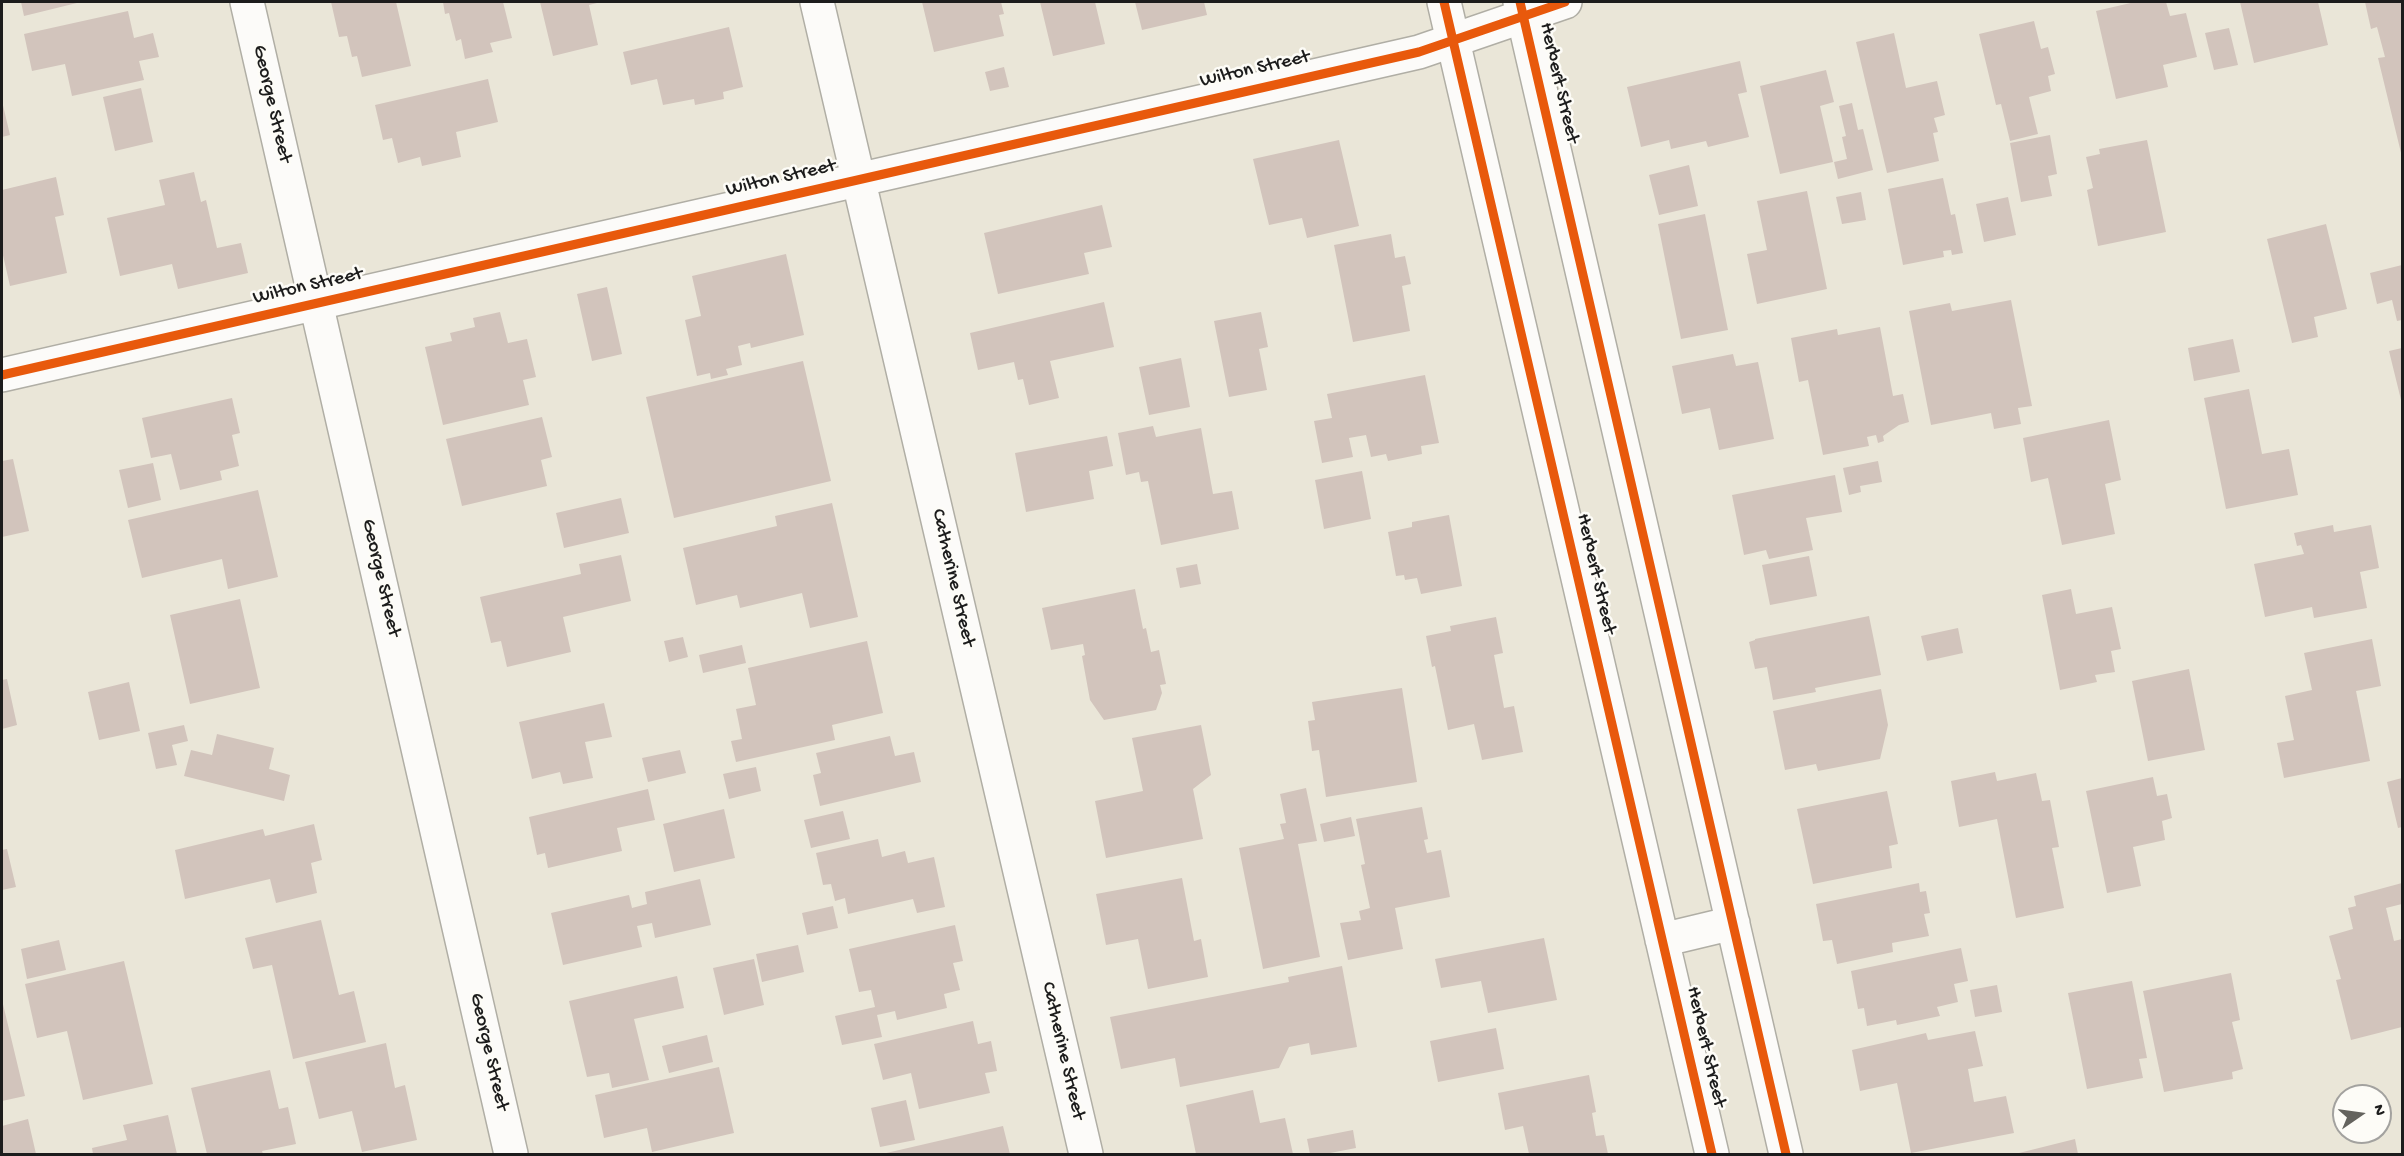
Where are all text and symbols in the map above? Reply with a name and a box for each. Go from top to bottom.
street label: Herbert Street [1532,20,1584,146]
street label: George Street [246,43,296,165]
street label: Wilton Street [1198,46,1312,94]
street label: Wilton Street [724,155,838,203]
street label: Wilton Street [251,263,365,311]
street label: Catherine Street [925,507,979,649]
street label: Herbert Street [1569,511,1621,637]
street label: George Street [355,517,405,639]
street label: Catherine Street [1035,980,1089,1122]
street label: Herbert Street [1679,984,1731,1110]
street label: George Street [463,991,513,1113]
north arrow [2332,1084,2392,1144]
text: N [2368,1103,2389,1118]

